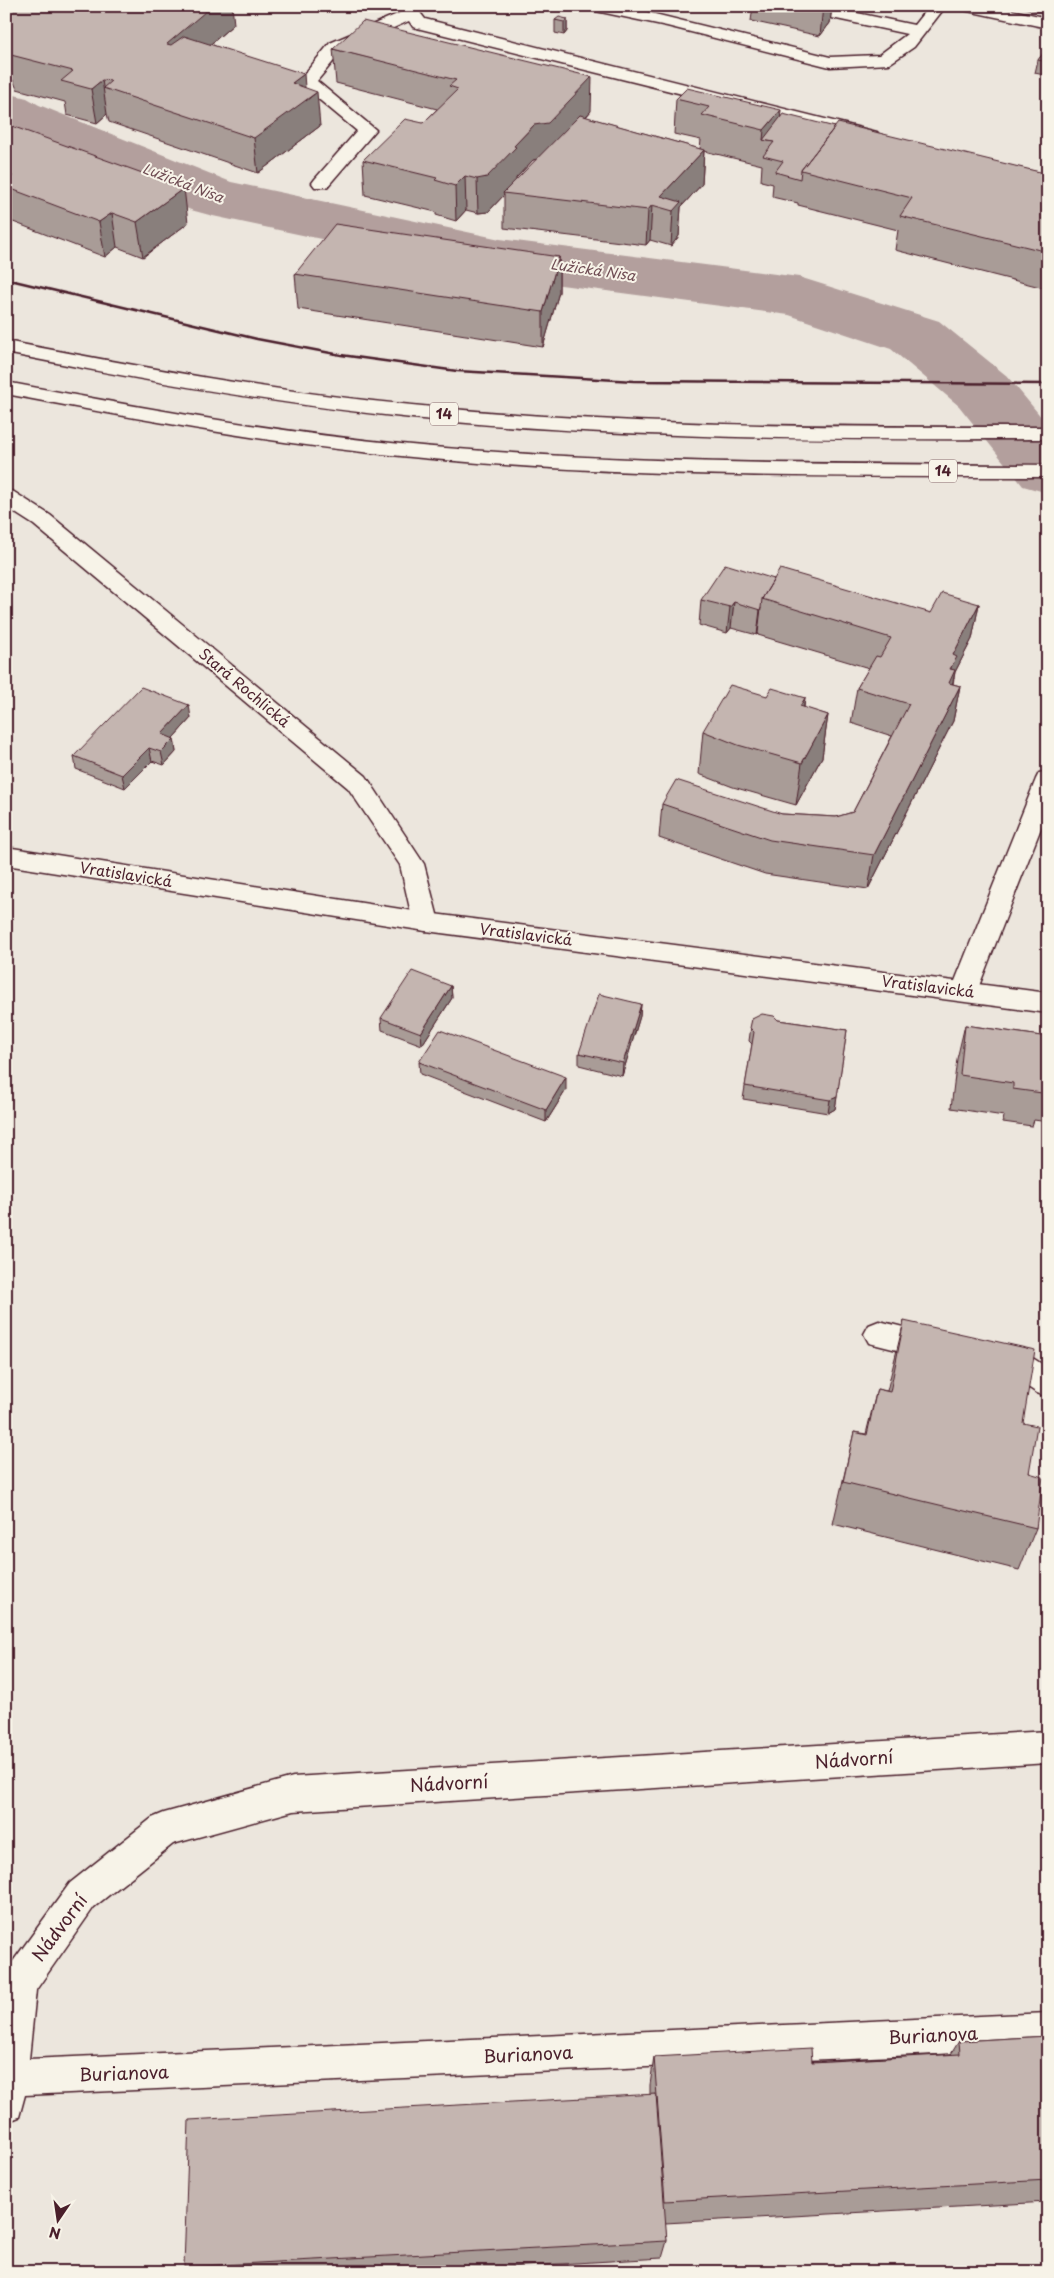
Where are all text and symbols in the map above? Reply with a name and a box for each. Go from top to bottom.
water label: Lužická Nisa [140,157,228,208]
water label: Lužická Nisa [549,253,638,286]
road number: 14 [430,402,458,426]
road number: 14 [929,460,957,482]
street label: Stará Rochlická [194,642,296,732]
street label: Vratislavická [79,855,175,892]
street label: Vratislavická [479,916,574,951]
street label: Vratislavická [881,968,976,1003]
street label: Nádvorní [814,1742,894,1775]
street label: Nádvorní [409,1767,489,1798]
street label: Nádvorní [24,1887,93,1967]
street label: Burianova [887,2019,978,2050]
street label: Burianova [482,2038,573,2069]
street label: Burianova [79,2057,169,2088]
north arrow [32,2196,82,2246]
text: N [47,2222,63,2245]

